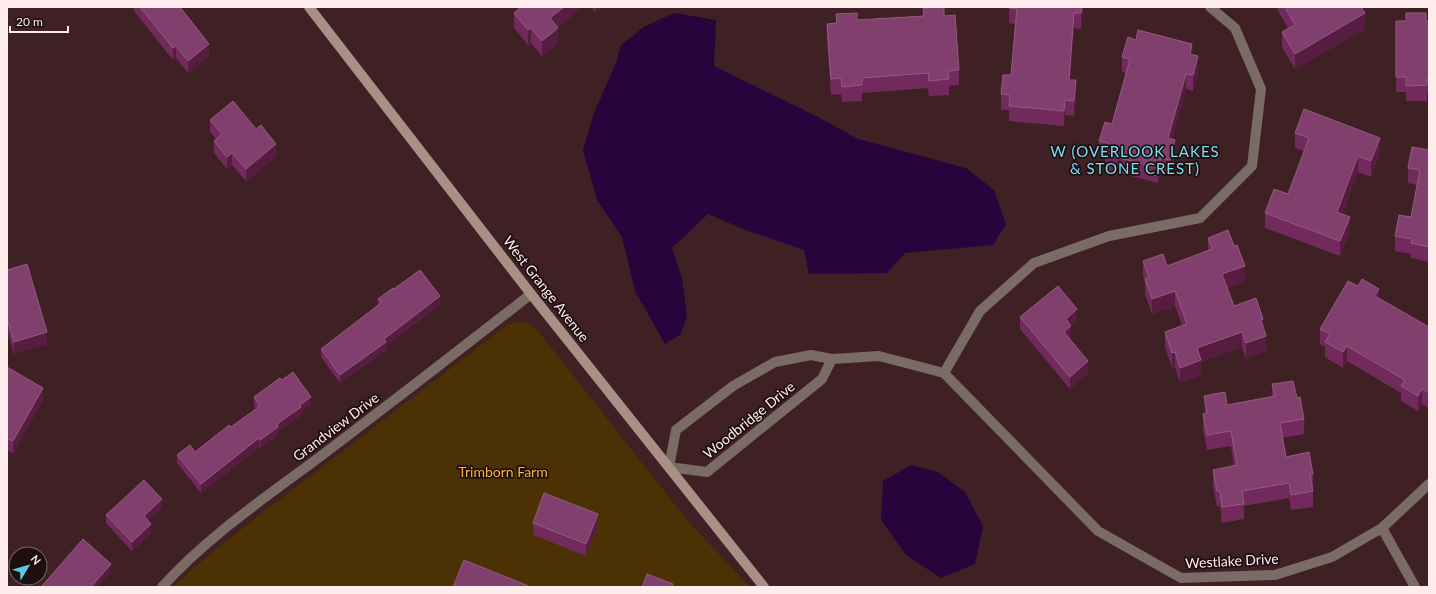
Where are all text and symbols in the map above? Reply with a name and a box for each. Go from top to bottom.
scale bar [10,8,68,34]
text: 20 m [16,14,43,29]
district label: W (OVERLOOK LAKES & STONE CREST) [1050,142,1220,177]
street label: West Grange Avenue [500,232,593,345]
street label: Woodbridge Drive [699,377,798,462]
street label: Grandview Drive [289,389,382,464]
park label: Trimborn Farm [458,463,548,480]
north arrow [8,546,48,586]
street label: Westlake Drive [1185,550,1279,571]
text: N [29,552,44,567]

